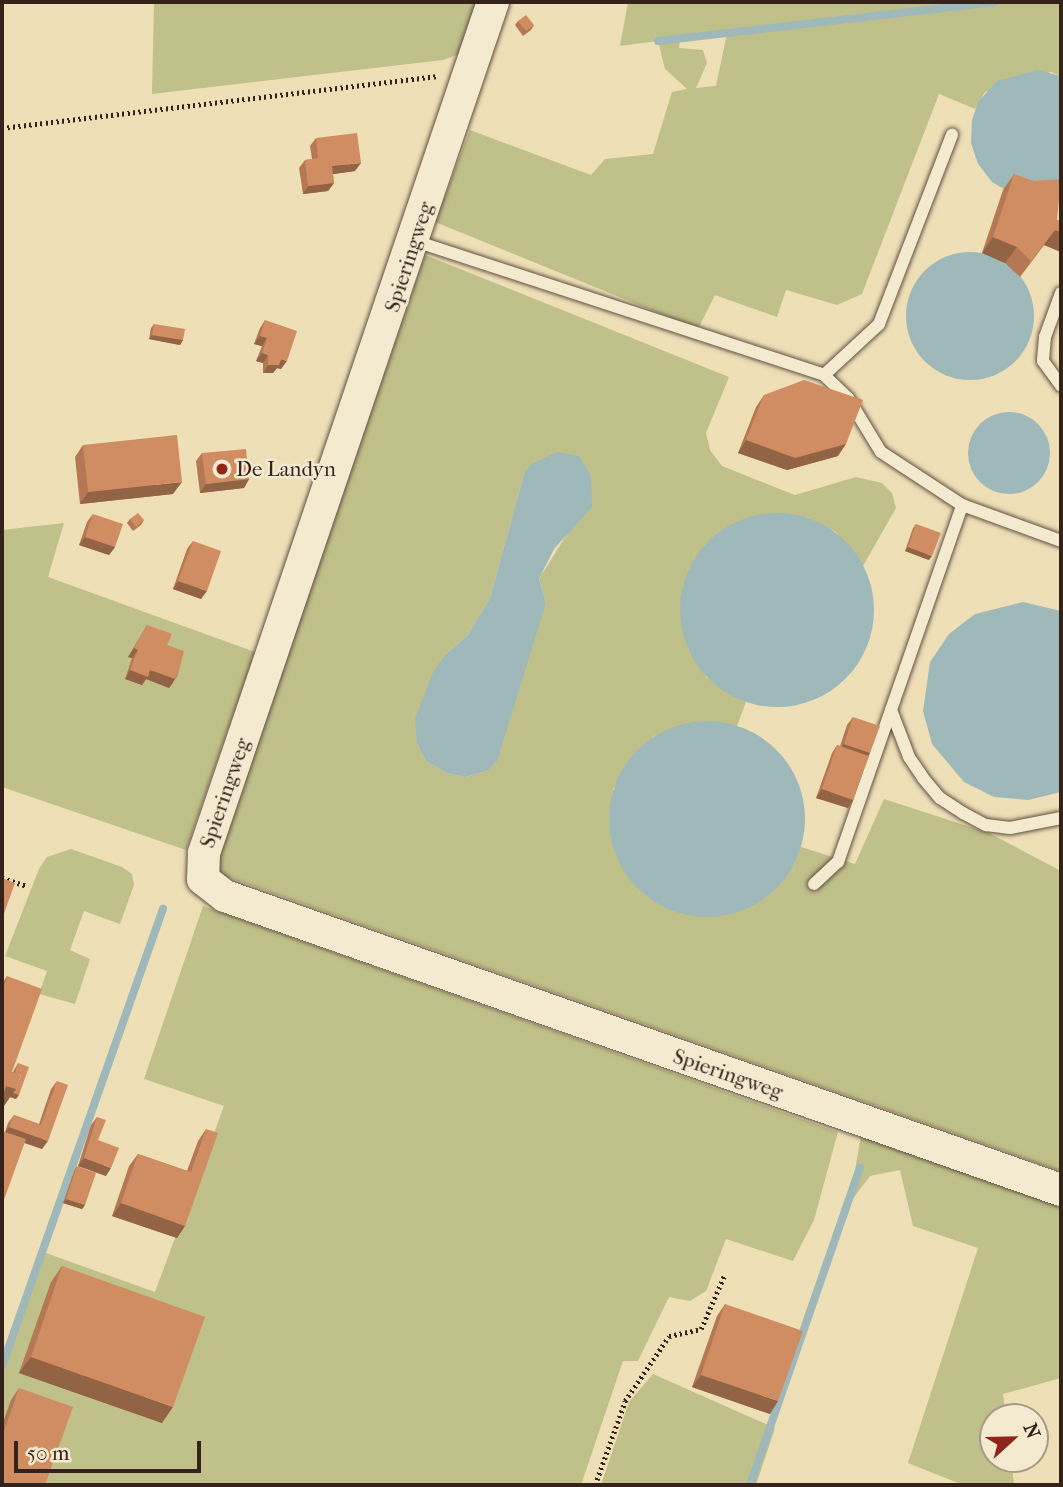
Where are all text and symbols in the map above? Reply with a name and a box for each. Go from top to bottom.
street label: Spieringweg [379,199,439,315]
place label: De Landyn [236,456,336,482]
marker: De Landyn [214,461,230,477]
street label: Spieringweg [194,735,256,851]
street label: Spieringweg [670,1043,786,1105]
north arrow [979,1403,1049,1473]
text: N [1019,1420,1045,1442]
scale bar [18,1428,205,1472]
text: 50 m [27,1441,70,1465]

